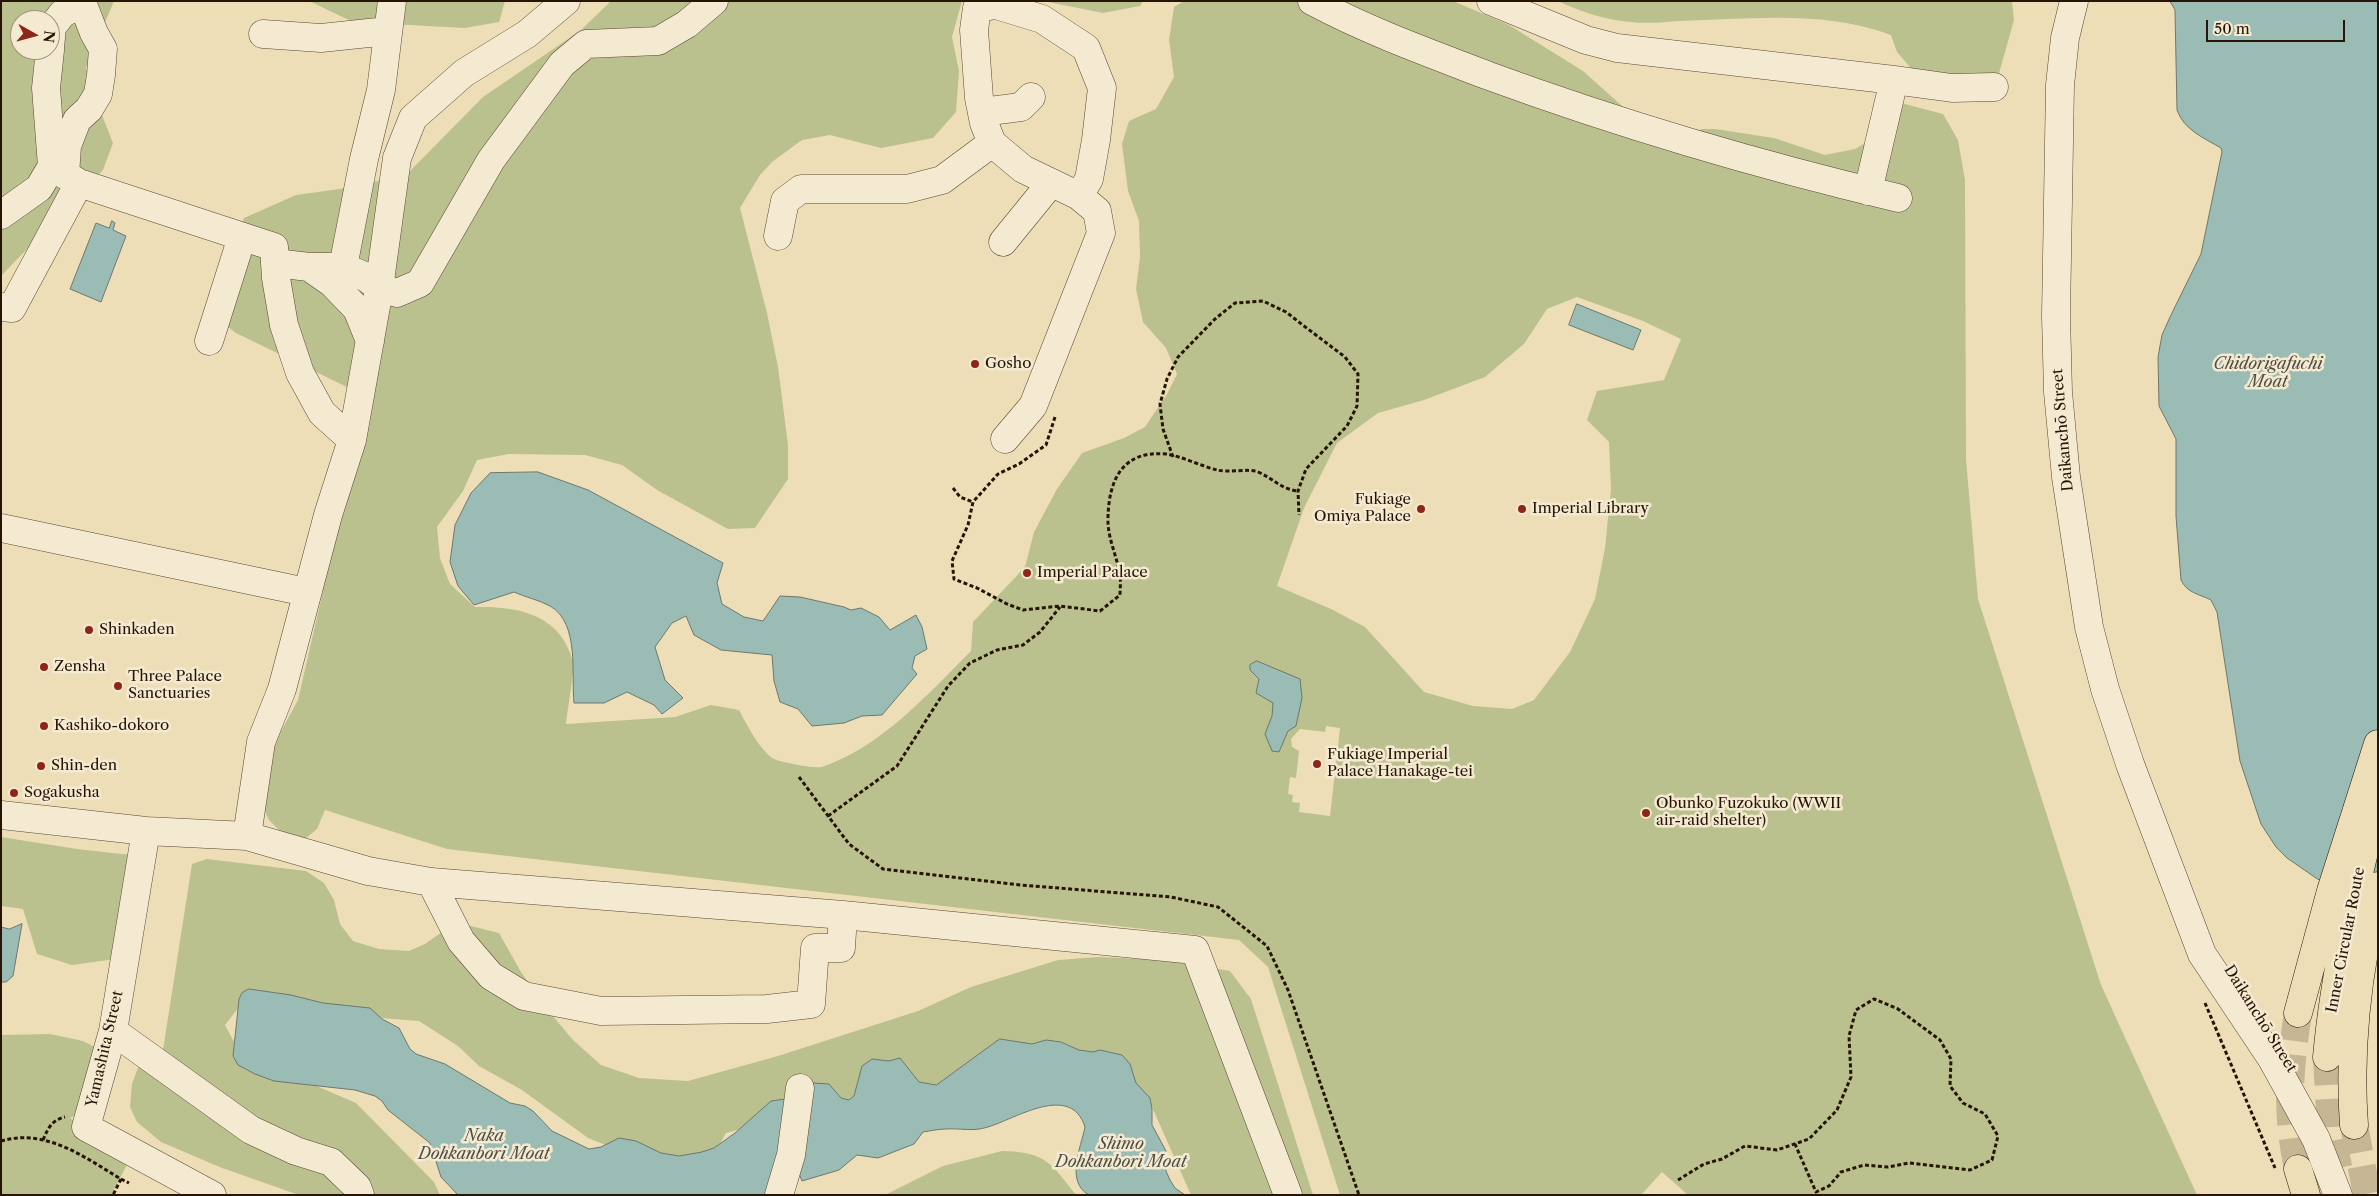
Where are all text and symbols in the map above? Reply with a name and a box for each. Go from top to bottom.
north arrow [10,10,60,60]
scale bar [2209,10,2348,42]
text: 50 m [2214,19,2250,38]
text: N [39,30,59,44]
water label: Chidorigafuchi Moat [2214,354,2322,392]
place label: Gosho [985,355,1031,373]
marker: Gosho [969,358,981,370]
street label: Daikanchō Street [2049,368,2077,492]
place label: Fukiage Omiya Palace [1314,491,1411,526]
place label: Imperial Library [1532,500,1649,518]
marker: Fukiage Omiya Palace [1415,503,1427,515]
marker: Imperial Library [1516,503,1528,515]
place label: Imperial Palace [1037,564,1148,582]
marker: Imperial Palace [1021,567,1033,579]
place label: Shinkaden [99,621,175,639]
marker: Shinkaden [83,624,95,636]
place label: Zensha [54,658,106,676]
marker: Zensha [38,661,50,673]
place label: Three Palace Sanctuaries [128,668,222,703]
marker: Three Palace Sanctuaries [112,680,124,692]
place label: Kashiko-dokoro [54,717,169,735]
marker: Kashiko-dokoro [38,720,50,732]
place label: Fukiage Imperial Palace Hanakage-tei [1327,746,1473,781]
place label: Shin-den [51,757,117,775]
marker: Fukiage Imperial Palace Hanakage-tei [1311,758,1323,770]
marker: Shin-den [35,760,47,772]
place label: Sogakusha [24,784,100,802]
marker: Sogakusha [8,787,20,799]
place label: Obunko Fuzokuko (WWII air-raid shelter) [1656,795,1841,830]
marker: Obunko Fuzokuko (WWII air-raid shelter) [1640,807,1652,819]
street label: Inner Circular Route [2323,866,2369,1014]
street label: Daikanchō Street [2220,962,2300,1076]
street label: Yamashita Street [83,989,127,1109]
water label: Naka Dohkanbori Moat [418,1126,550,1164]
water label: Shimo Dohkanbori Moat [1055,1134,1187,1172]

